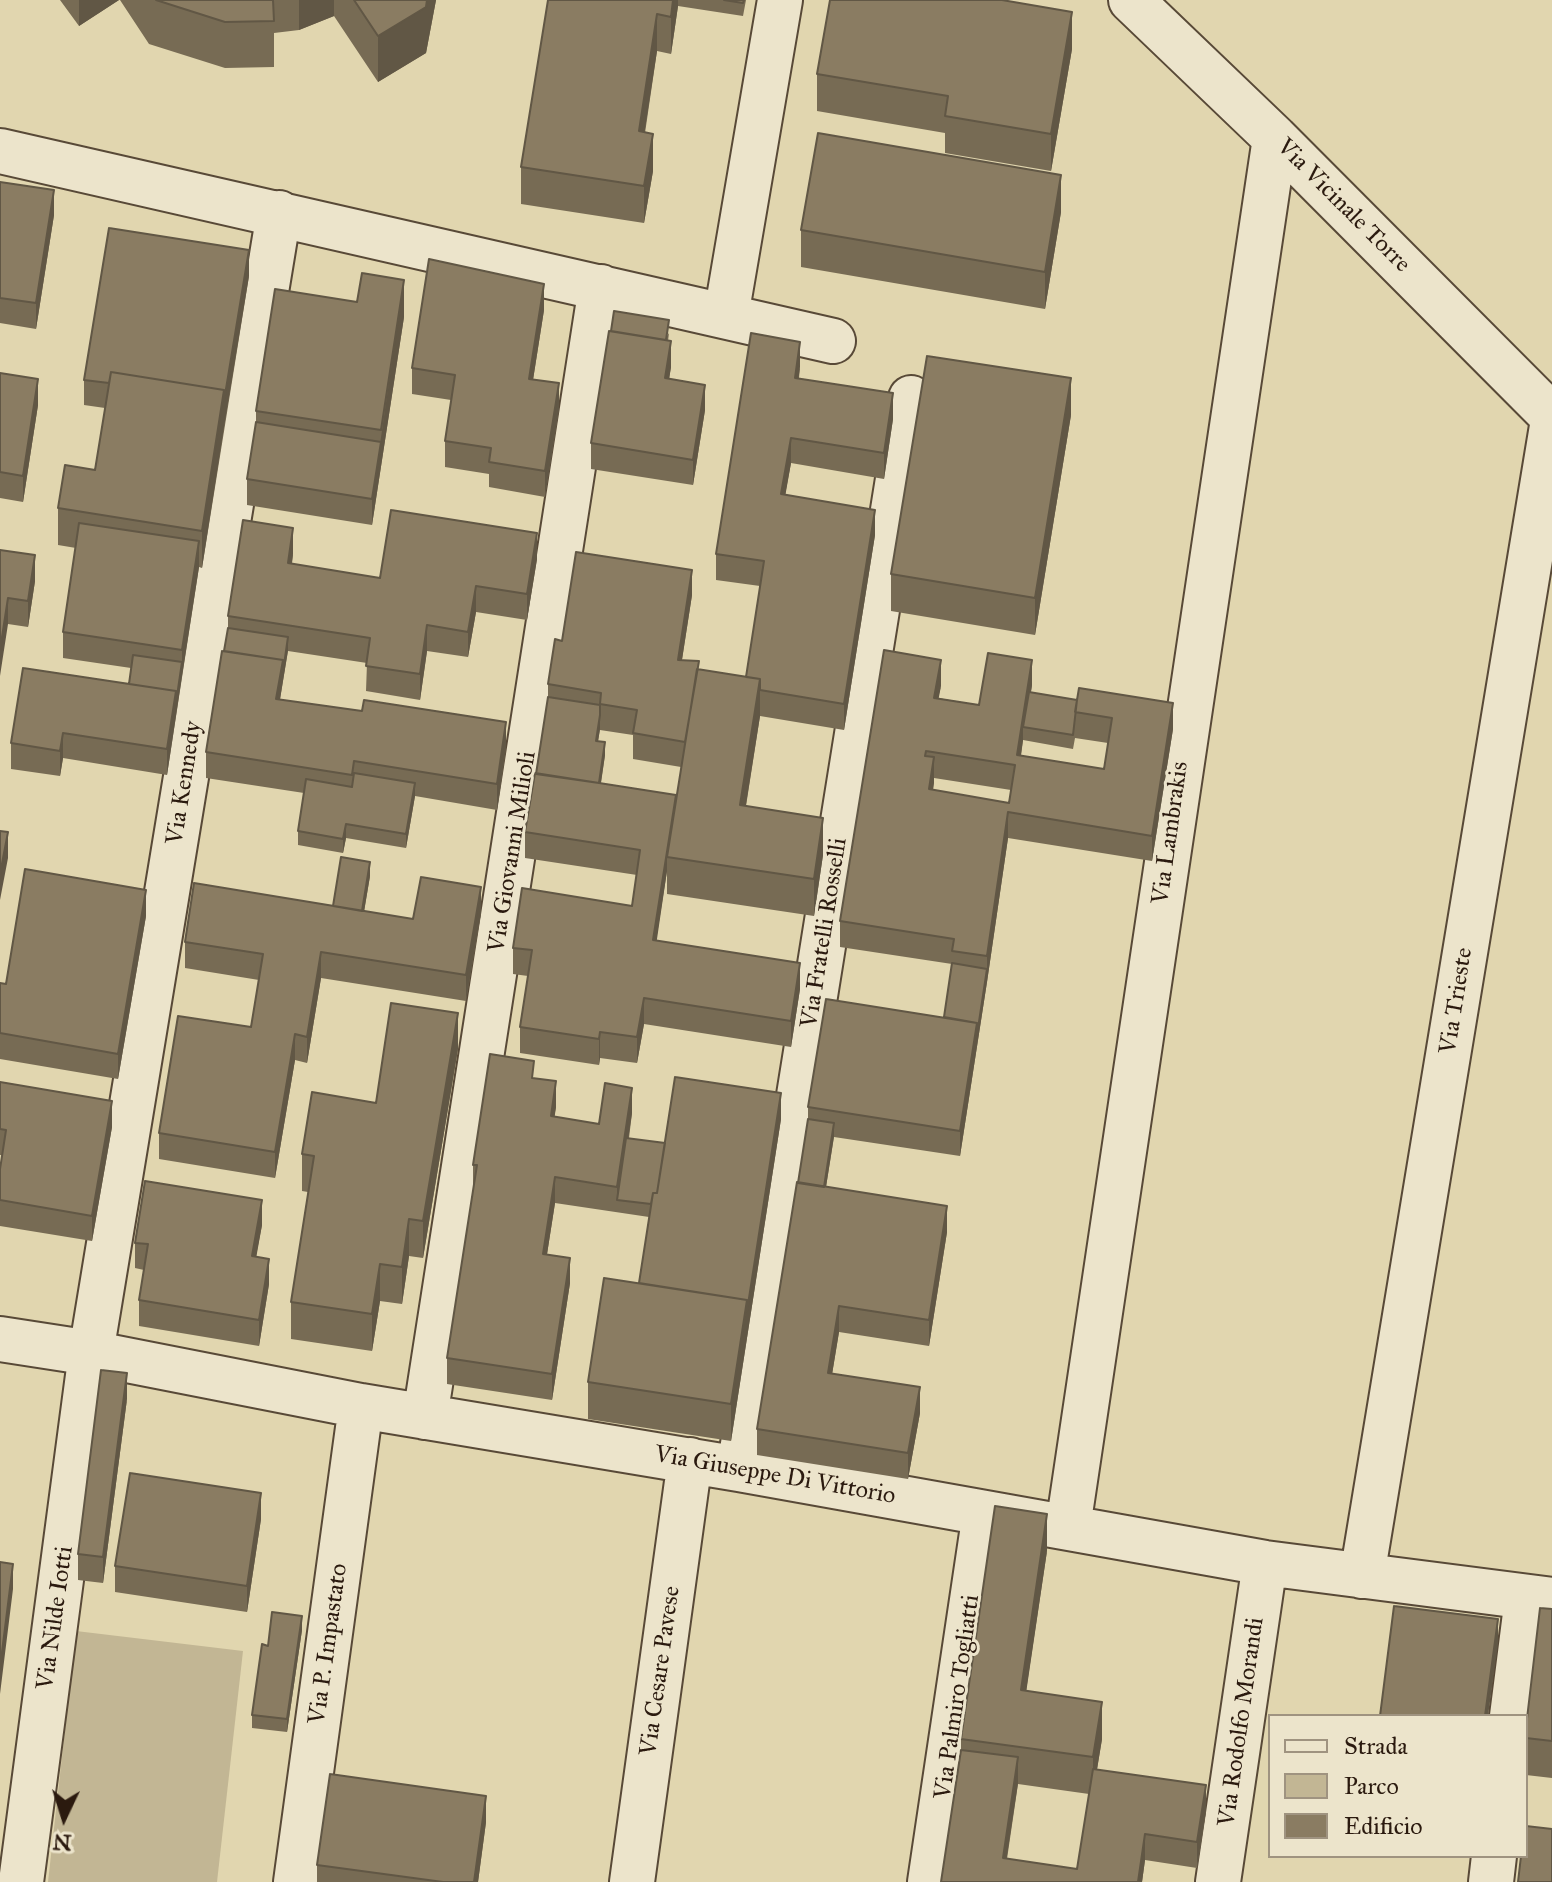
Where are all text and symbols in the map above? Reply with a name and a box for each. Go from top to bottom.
street label: Via Vicinale Torre [1270,133,1416,279]
street label: Via Kennedy [161,719,209,847]
street label: Via Giovanni Milioli [483,749,543,955]
street label: Via Lambrakis [1147,760,1195,906]
street label: Via Fratelli Rosselli [796,836,854,1030]
street label: Via Trieste [1434,946,1480,1056]
street label: Via Giuseppe Di Vittorio [652,1441,898,1511]
street label: Via Nilde Iotti [32,1544,80,1692]
street label: Via P. Impastato [303,1562,355,1726]
street label: Via Cesare Pavese [635,1584,687,1758]
street label: Via Palmiro Togliatti [929,1593,987,1801]
street label: Via Rodolfo Morandi [1213,1616,1271,1828]
legend [1268,1714,1528,1858]
text: Strada [1344,1731,1408,1761]
text: Parco [1344,1771,1399,1801]
north arrow [24,1778,104,1858]
text: Edificio [1344,1811,1423,1841]
text: N [52,1828,73,1857]

